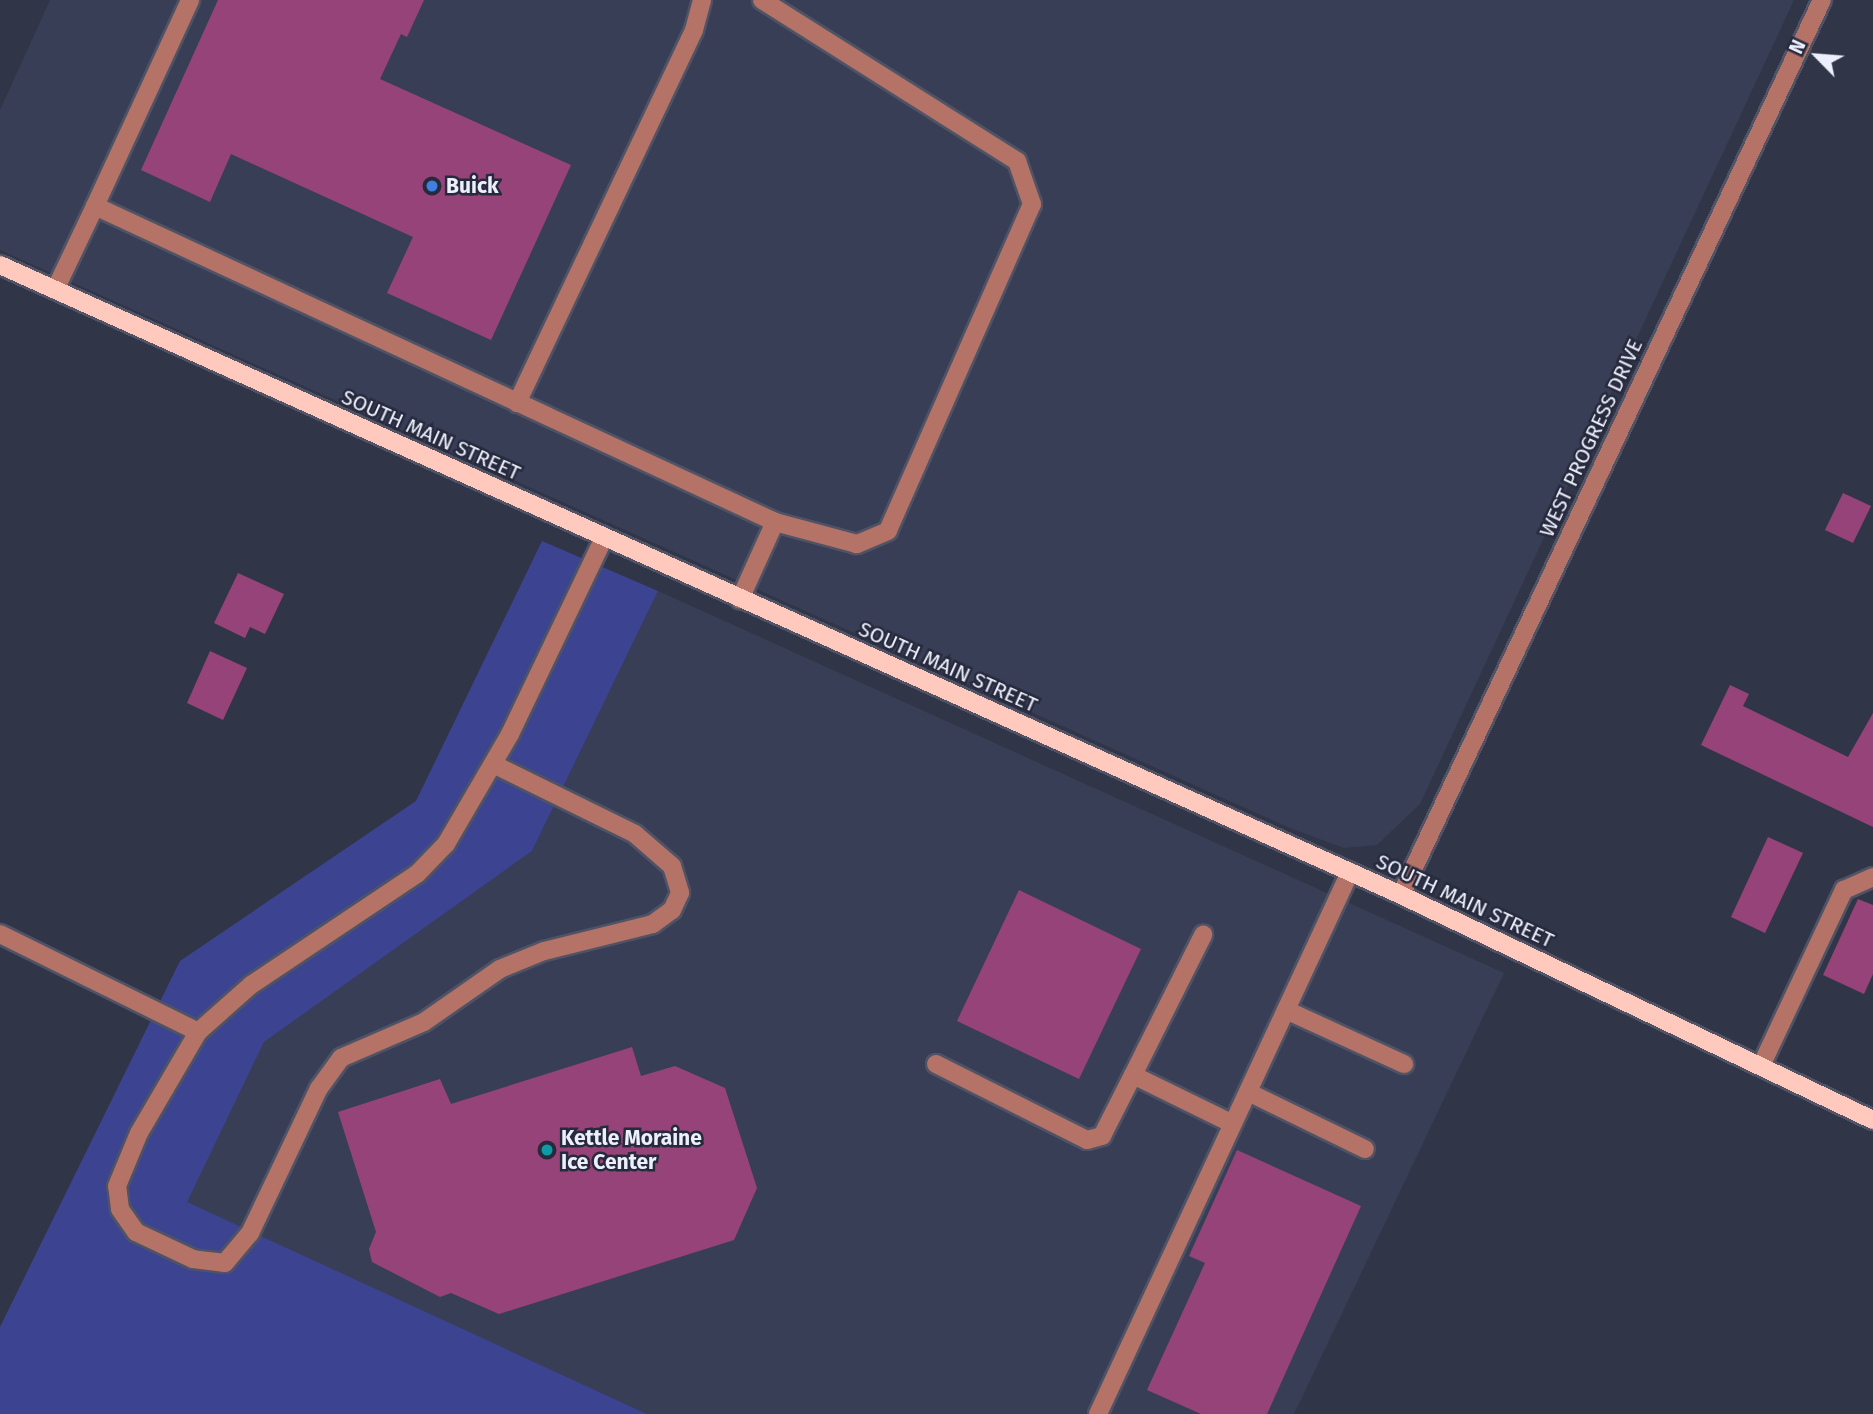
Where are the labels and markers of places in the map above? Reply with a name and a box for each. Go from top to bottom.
place label: Buick [446,173,499,199]
marker: Buick [424,178,440,194]
place label: Kettle Moraine Ice Center [561,1125,702,1175]
marker: Kettle Moraine Ice Center [539,1142,555,1158]

